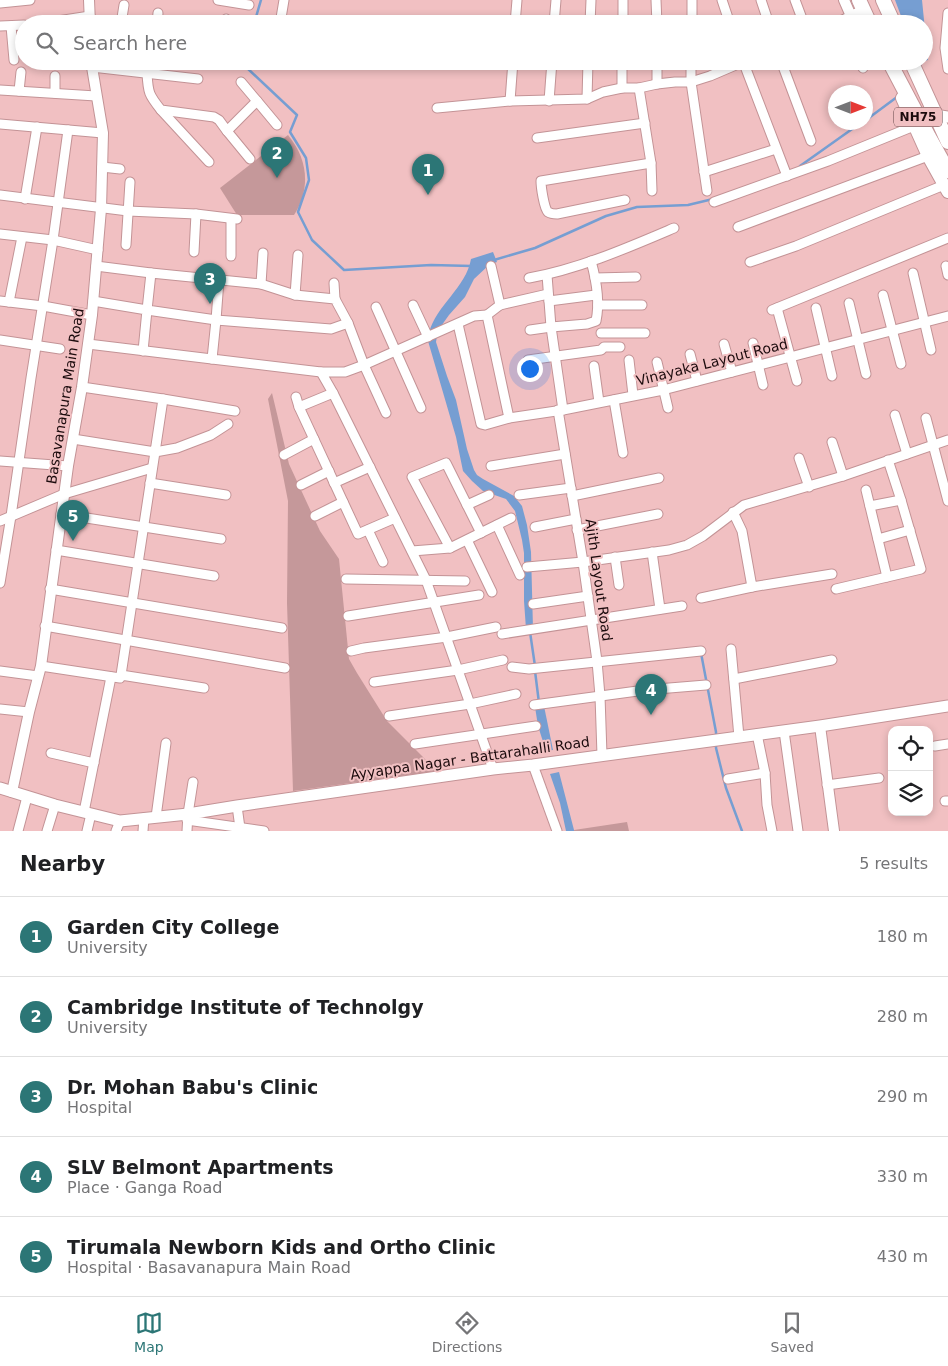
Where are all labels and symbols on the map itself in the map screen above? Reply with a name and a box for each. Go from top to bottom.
north arrow [828,85,873,130]
road number: NH75 [894,108,942,126]
pin: 2 [261,137,293,178]
pin: 1 [412,154,444,195]
pin: 3 [194,263,226,304]
street label: Basavanapura Main Road [43,307,87,485]
street label: Vinayaka Layout Road [635,335,789,389]
your location [517,356,543,382]
pin: 5 [57,500,89,541]
street label: Ajith Layout Road [582,518,616,642]
pin: 4 [635,674,667,715]
street label: Ayyappa Nagar - Battarahalli Road [349,733,591,783]

